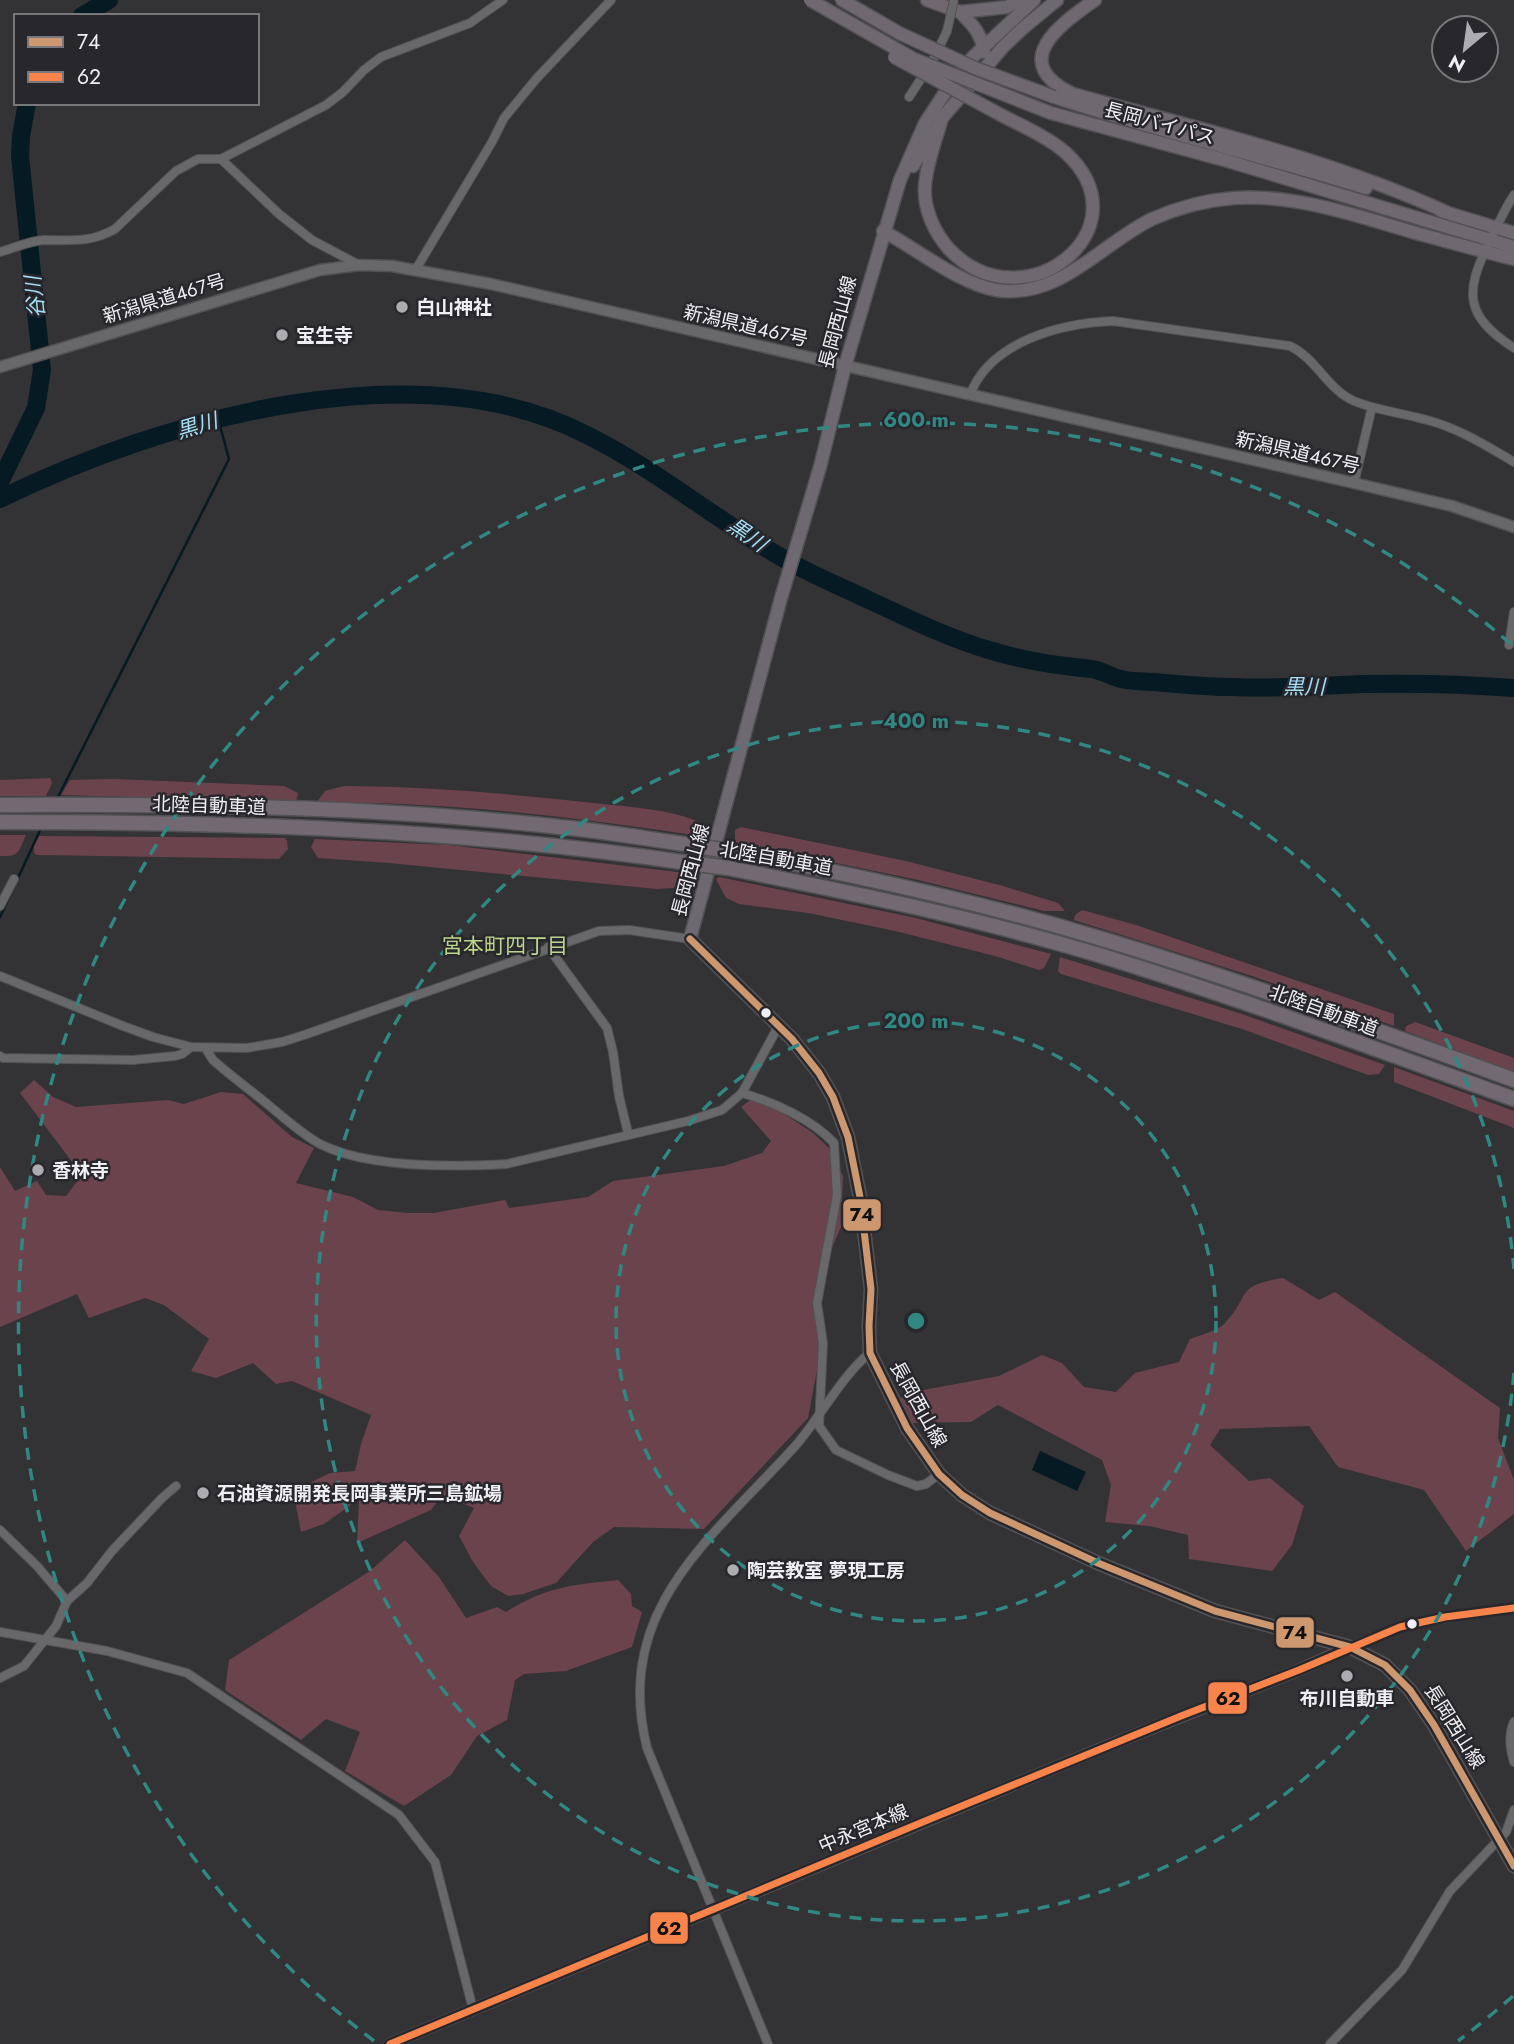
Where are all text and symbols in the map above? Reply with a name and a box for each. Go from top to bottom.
legend [14,14,259,105]
north arrow [1430,14,1500,84]
text: 74 [77,27,100,57]
text: N [1444,48,1470,79]
text: 62 [77,62,101,92]
street label: 長岡バイパス [1101,96,1218,151]
street label: 新潟県道467号 [99,267,229,330]
water label: 谷川 [18,273,52,319]
street label: 長岡西山線 [812,273,863,372]
place label: 白山神社 [416,294,492,321]
street label: 新潟県道467号 [681,298,811,353]
marker: 白山神社 [394,299,410,315]
place label: 宝生寺 [296,322,353,349]
marker: 宝生寺 [274,327,290,343]
water label: 黒川 [173,405,223,446]
text: 600 m [883,405,949,435]
street label: 新潟県道467号 [1233,425,1363,480]
water label: 黒川 [721,511,774,560]
water label: 黒川 [1283,672,1327,702]
text: 400 m [883,706,949,736]
street label: 北陸自動車道 [152,790,266,821]
street label: 長岡西山線 [665,821,716,920]
street label: 北陸自動車道 [717,835,834,882]
district label: 宮本町四丁目 [442,931,568,961]
street label: 北陸自動車道 [1266,978,1382,1043]
unlabelled marker [759,1006,773,1020]
text: 200 m [883,1006,949,1036]
place label: 香林寺 [52,1157,109,1184]
marker: 香林寺 [30,1162,46,1178]
line badge: 74 [842,1198,882,1232]
text: 74 [850,1201,874,1228]
centre of rings [904,1309,928,1333]
street label: 長岡西山線 [884,1356,953,1452]
place label: 石油資源開発長岡事業所三島鉱場 [217,1480,502,1507]
marker: 石油資源開発長岡事業所三島鉱場 [195,1485,211,1501]
place label: 陶芸教室 夢現工房 [747,1557,905,1584]
marker: 陶芸教室 夢現工房 [725,1562,741,1578]
line badge: 74 [1275,1616,1315,1649]
unlabelled marker [1405,1617,1419,1631]
text: 74 [1283,1619,1307,1646]
marker: 布川自動車 [1339,1668,1355,1684]
street label: 長岡西山線 [1418,1679,1491,1774]
line badge: 62 [1207,1681,1248,1715]
text: 62 [1215,1685,1241,1712]
place label: 布川自動車 [1299,1685,1395,1712]
street label: 中永宮本線 [814,1797,912,1859]
line badge: 62 [649,1911,689,1945]
text: 62 [656,1915,682,1942]

